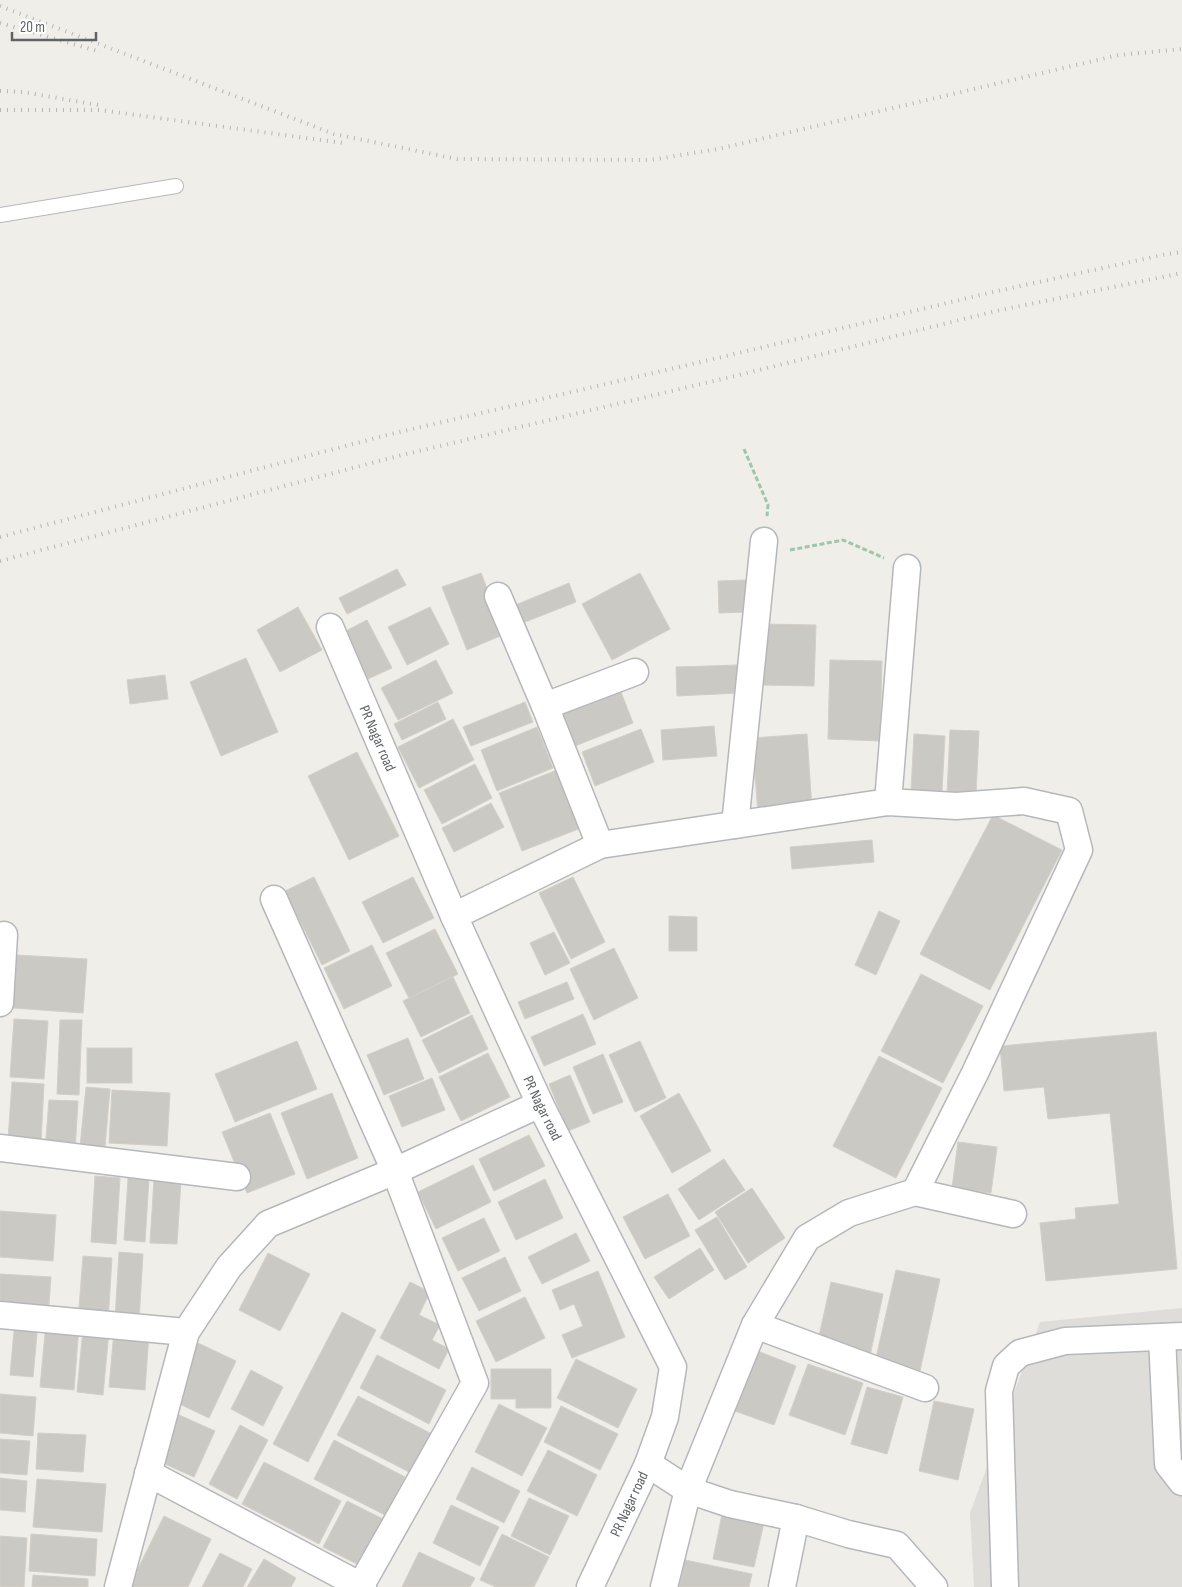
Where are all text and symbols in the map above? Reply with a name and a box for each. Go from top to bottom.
scale bar [12,10,96,42]
text: 20 m [20,18,45,37]
street label: PR Nagar road [355,703,400,774]
street label: PR Nagar road [518,1073,566,1144]
street label: PR Nagar road [606,1469,653,1540]

